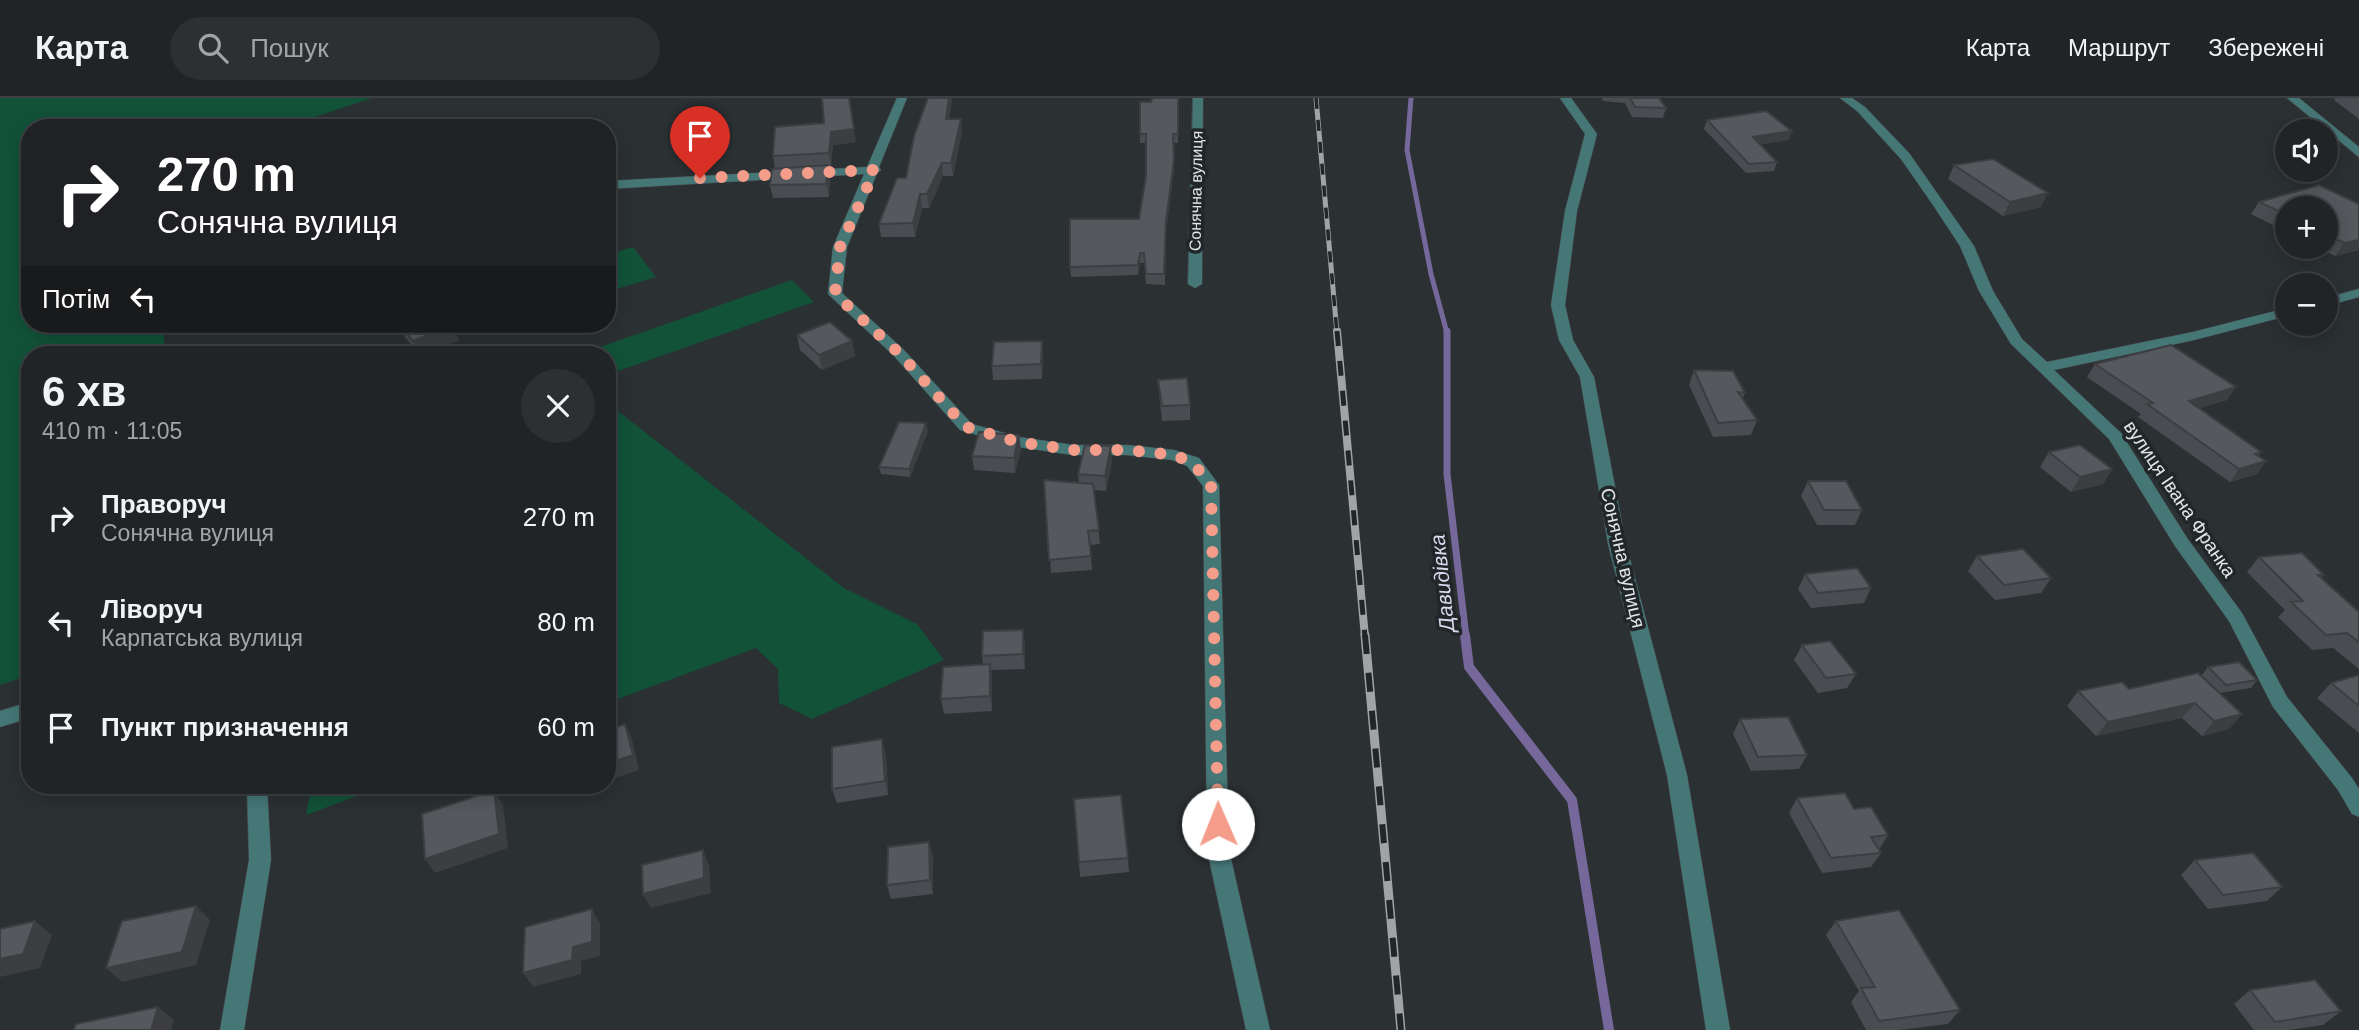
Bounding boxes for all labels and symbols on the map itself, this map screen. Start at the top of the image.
pin [670,106,730,178]
street label: Сонячна вулиця [1186,131,1206,251]
street label: вулиця Івана Франка [2120,417,2240,582]
street label: Сонячна вулиця [1597,486,1649,630]
water label: Давидівка [1425,533,1459,635]
position arrow [1181,787,1255,861]

